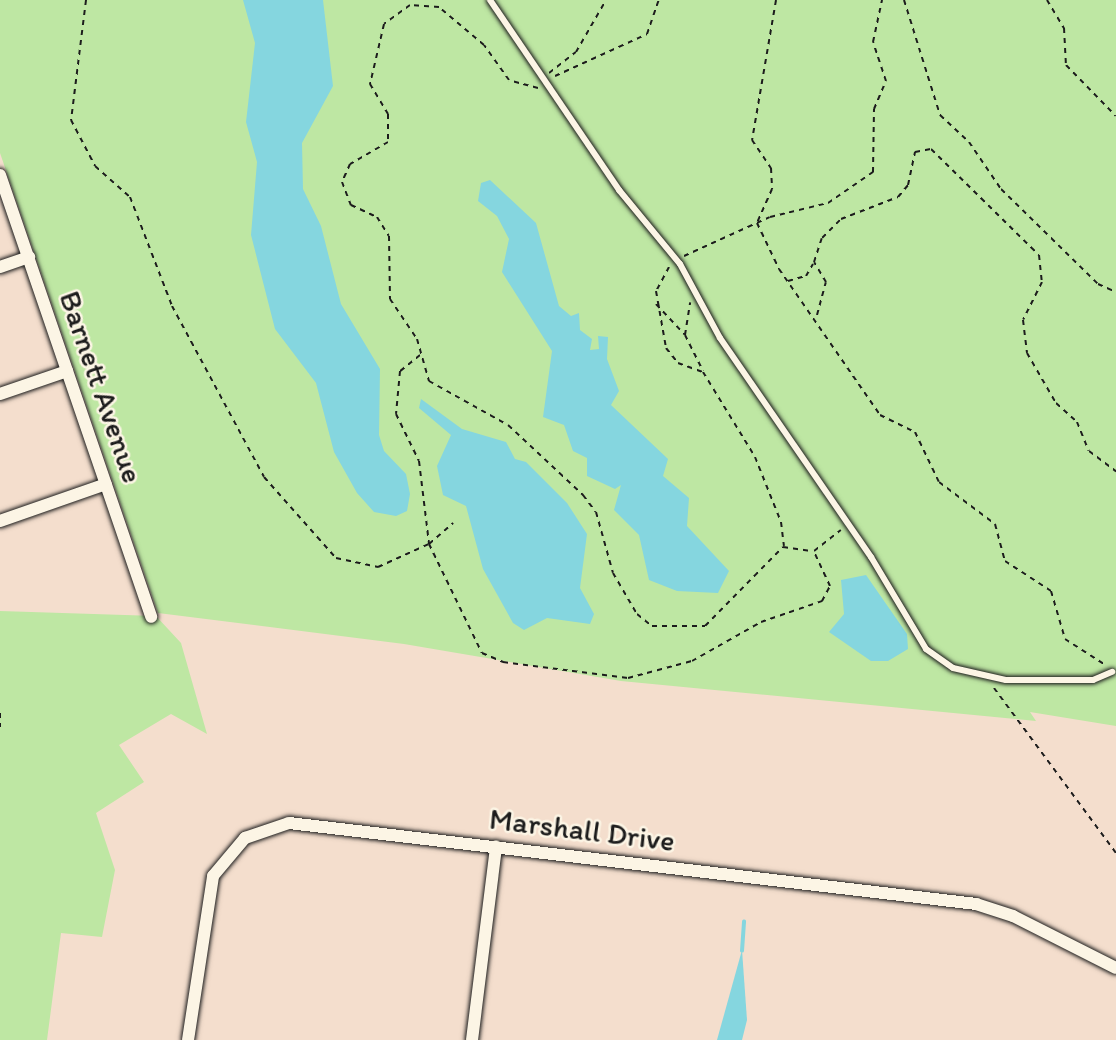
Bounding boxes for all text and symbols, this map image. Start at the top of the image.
street label: Barnett Avenue [52,287,150,487]
street label: Marshall Drive [487,801,677,859]

